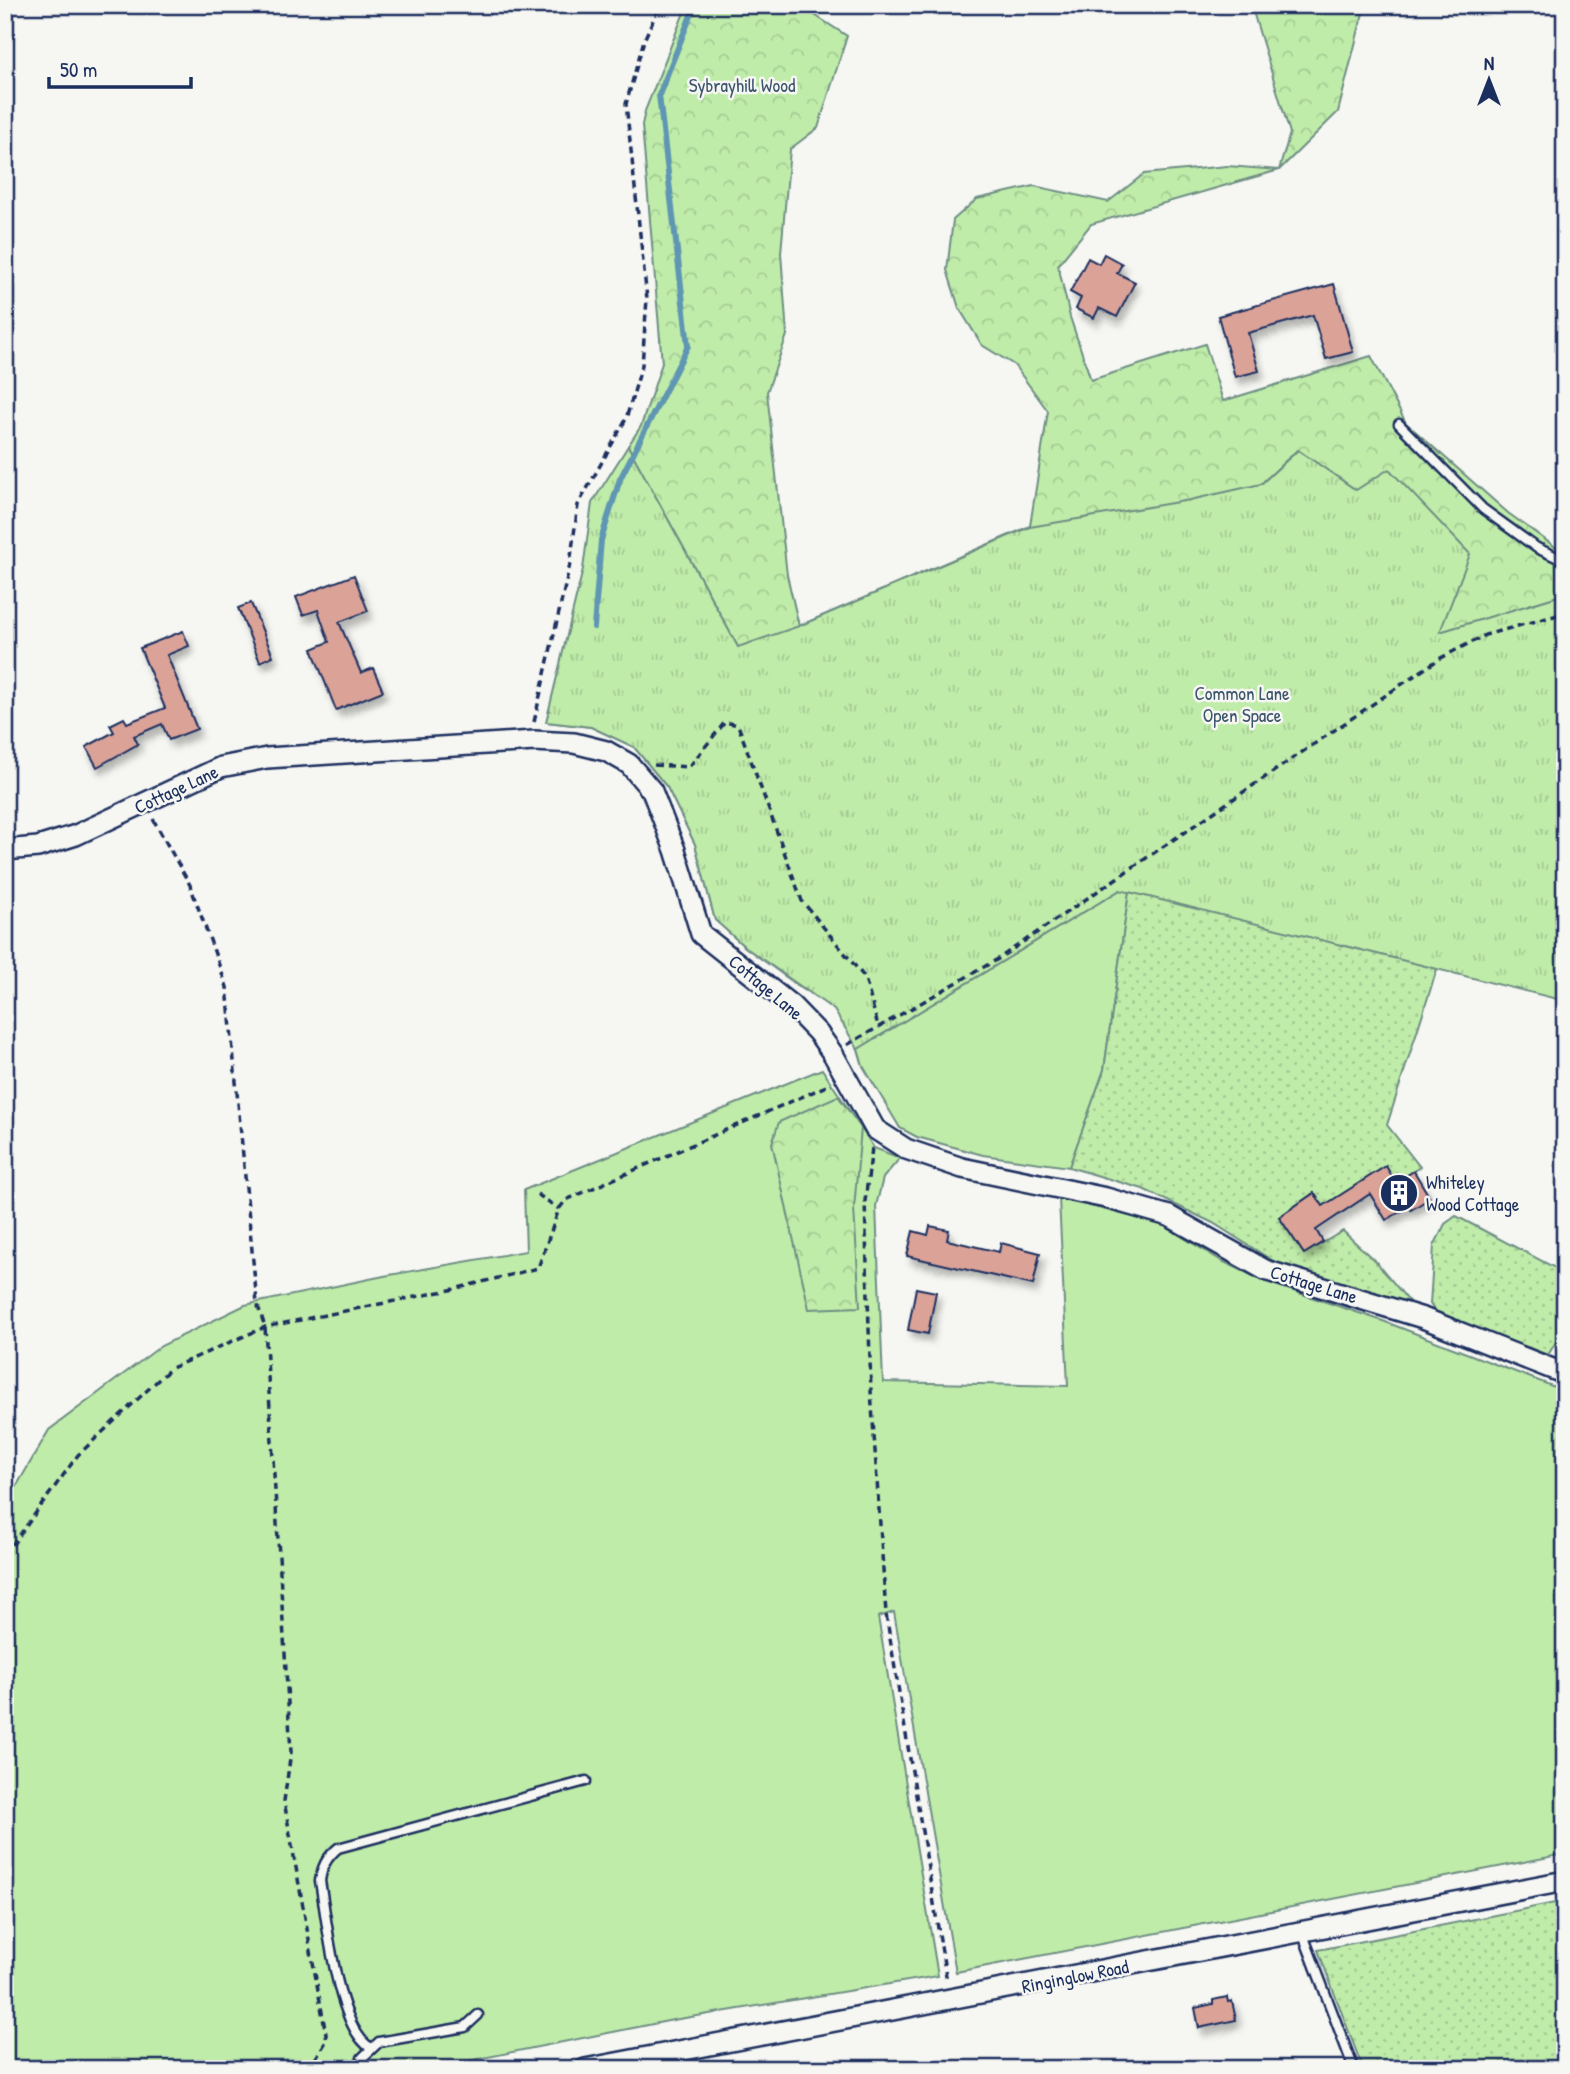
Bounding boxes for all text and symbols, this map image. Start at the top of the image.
scale bar [49,46,191,90]
north arrow [1454,46,1524,116]
text: N [1484,50,1494,76]
text: 50 m [60,55,97,84]
park label: Sybrayhill Wood [689,72,796,98]
park label: Common Lane Open Space [1194,680,1290,728]
street label: Cottage Lane [130,758,223,820]
street label: Cottage Lane [723,948,809,1026]
place label: Whiteley Wood Cottage [1426,1169,1520,1217]
building icon: Whiteley Wood Cottage [1378,1172,1420,1214]
street label: Cottage Lane [1267,1258,1361,1310]
street label: Ringinglow Road [1019,1953,1131,1999]

